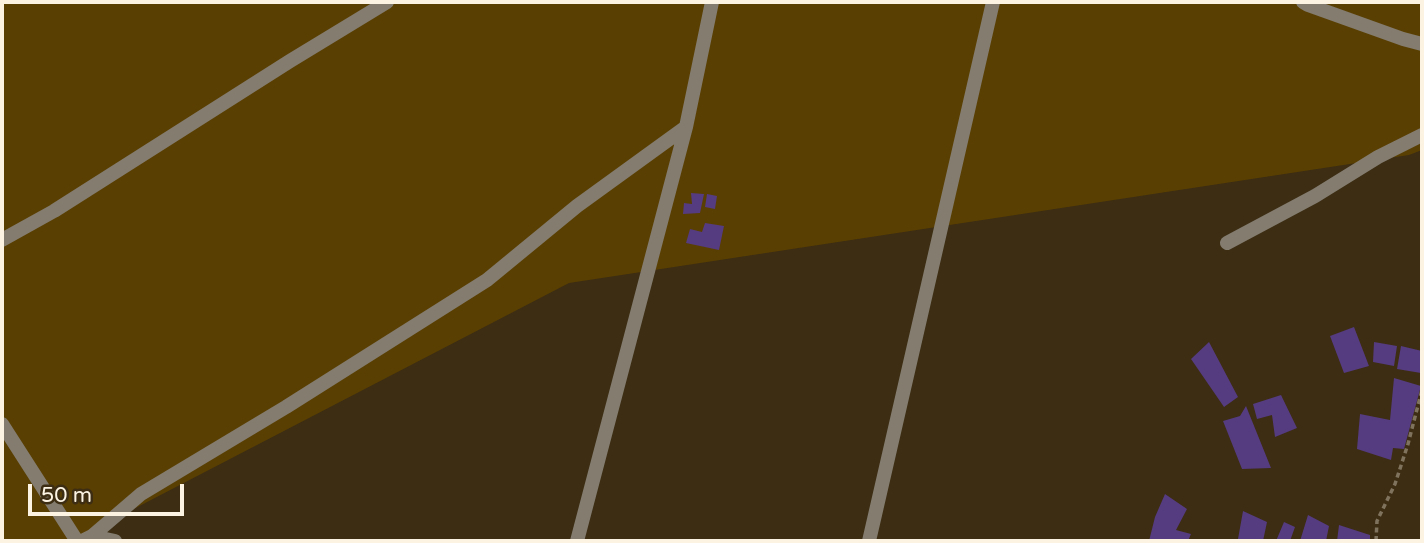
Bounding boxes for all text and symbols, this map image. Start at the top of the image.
scale bar [32,470,187,514]
text: 50 m [41,483,92,508]

